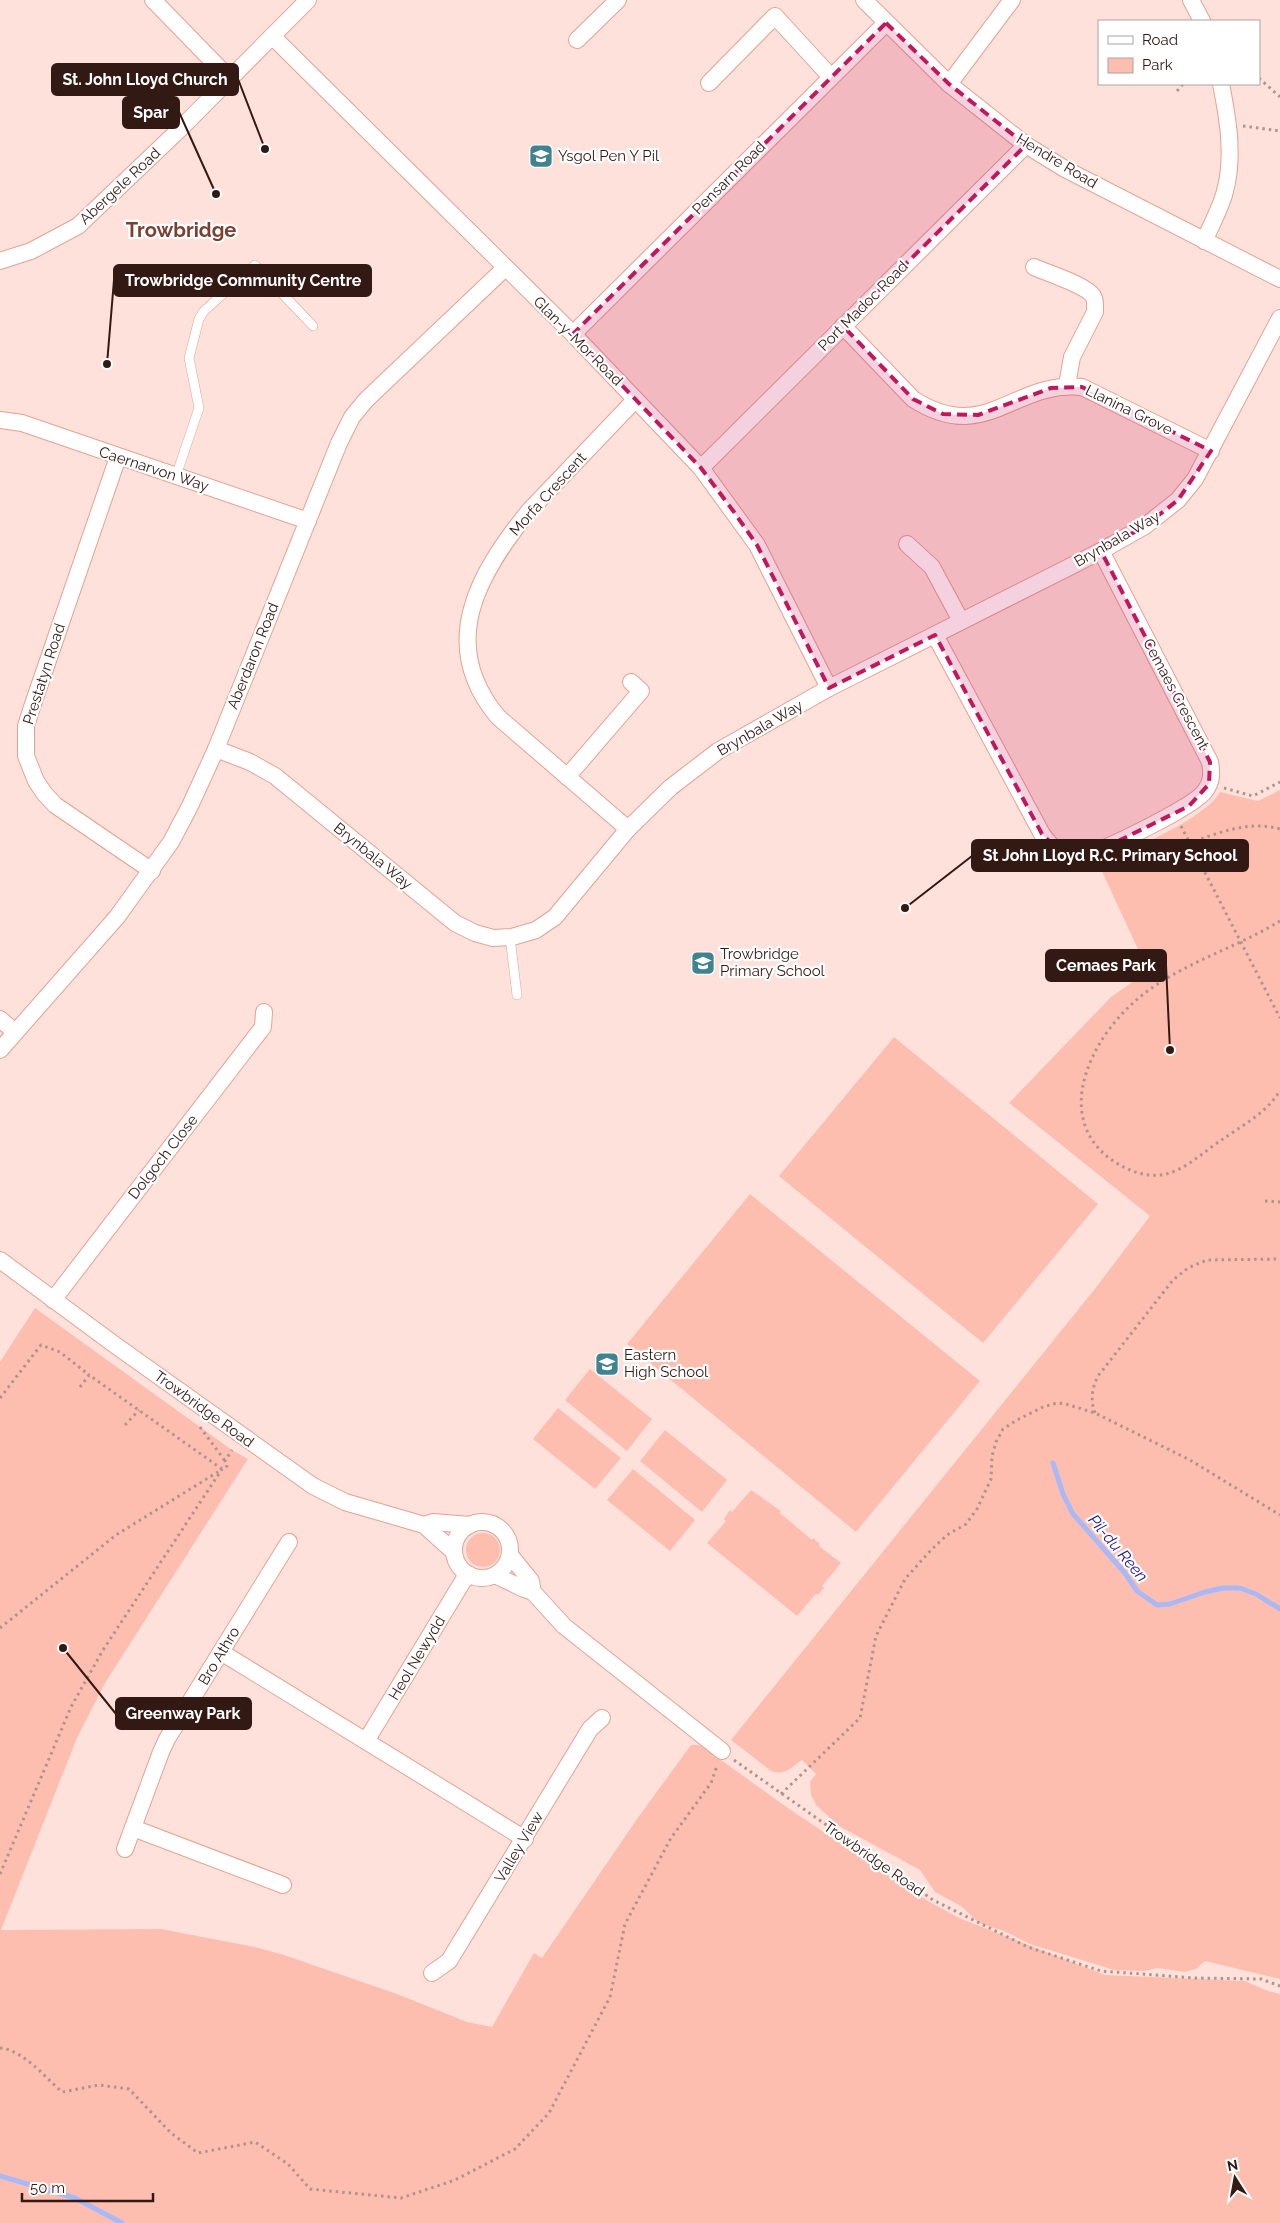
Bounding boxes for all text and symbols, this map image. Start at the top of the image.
legend [1098,20,1260,85]
text: Road [1142,31,1178,49]
text: Park [1142,56,1173,74]
callout: St. John Lloyd Church [52,64,238,95]
text: St. John Lloyd Church [62,70,228,89]
callout: Spar [123,97,179,128]
text: Spar [133,103,169,122]
street label: Hendre Road [1013,130,1101,192]
street label: Pensarn Road [689,138,769,218]
school or university icon: Ysgol Pen Y Pil [528,143,554,169]
street label: Abergele Road [76,144,164,228]
place label: Ysgol Pen Y Pil [558,147,660,165]
district label: Trowbridge [126,218,236,242]
street label: Port Madoc Road [814,257,912,355]
callout: Trowbridge Community Centre [114,265,371,296]
text: Trowbridge Community Centre [125,271,362,290]
street label: Glan-y-Mor Road [530,293,626,389]
street label: Llanina Grove [1082,381,1176,439]
street label: Caernarvon Way [97,443,211,495]
street label: Morfa Crescent [506,449,590,539]
street label: Brynbala Way [1071,507,1163,571]
street label: Aberdaron Road [223,600,283,712]
street label: Prestatyn Road [19,621,69,727]
street label: Cemaes Crescent [1139,635,1213,753]
street label: Brynbala Way [714,696,806,760]
street label: Brynbala Way [330,819,416,893]
callout: St John Lloyd R.C. Primary School [972,840,1248,871]
text: St John Lloyd R.C. Primary School [983,846,1238,865]
place label: Trowbridge Primary School [720,945,826,980]
school or university icon: Trowbridge Primary School [690,950,716,976]
callout: Cemaes Park [1046,950,1166,981]
text: Cemaes Park [1056,956,1156,975]
street label: Dolgoch Close [124,1111,202,1203]
place label: Eastern High School [624,1346,709,1381]
school or university icon: Eastern High School [594,1351,620,1377]
street label: Trowbridge Road [151,1367,257,1451]
water label: Pil-du Reen [1084,1510,1152,1586]
street label: Heol Newydd [385,1613,449,1703]
street label: Bro Athro [195,1624,243,1688]
callout: Greenway Park [116,1698,251,1729]
text: Greenway Park [126,1704,240,1723]
street label: Valley View [491,1808,547,1886]
street label: Trowbridge Road [820,1818,928,1900]
north arrow [1210,2153,1260,2203]
text: N [1226,2156,1239,2174]
scale bar [22,2170,154,2202]
text: 50 m [30,2179,65,2197]

